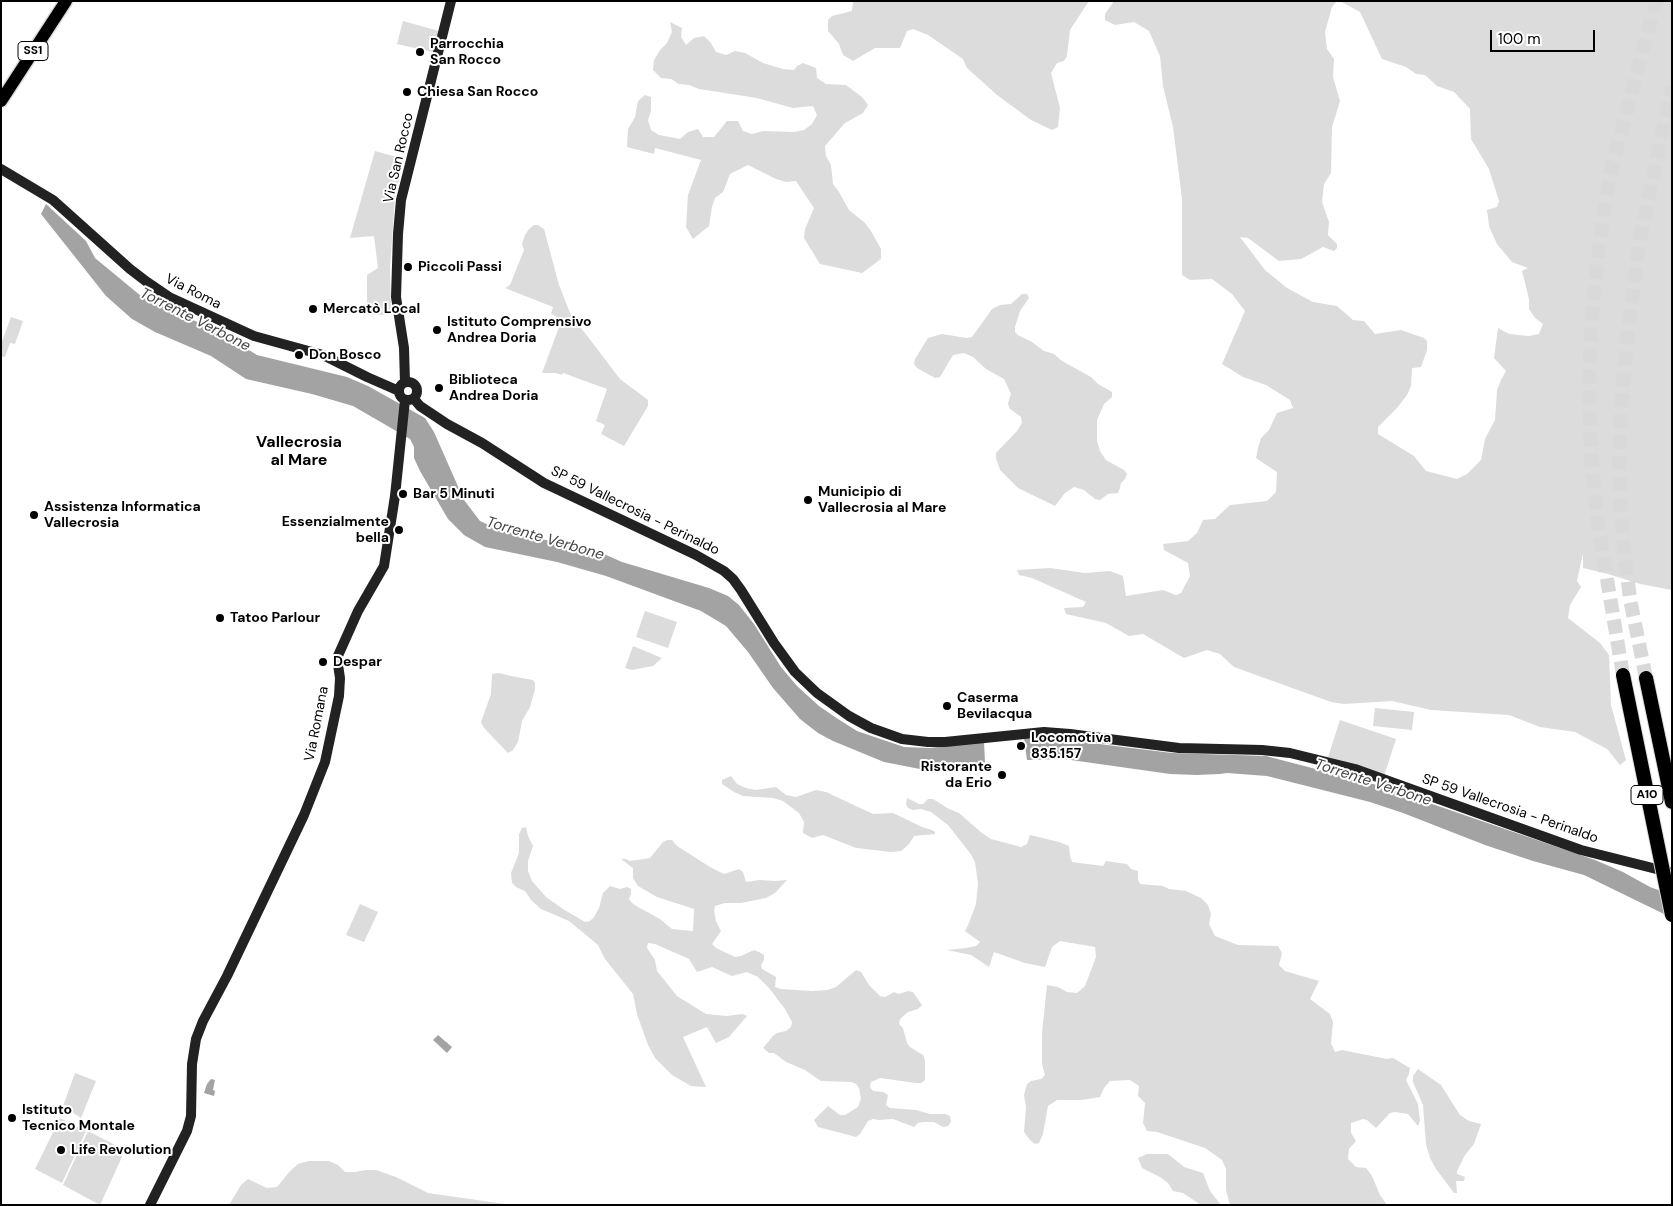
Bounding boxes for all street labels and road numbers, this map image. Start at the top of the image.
road number: SS1 [18,41,48,60]
street label: Via San Rocco [380,111,418,205]
street label: Via Roma [162,271,224,313]
street label: SP 59 Vallecrosia - Perinaldo [548,463,722,559]
street label: Via Romana [302,685,332,763]
street label: SP 59 Vallecrosia - Perinaldo [1420,771,1600,847]
road number: A10 [1631,786,1663,804]

